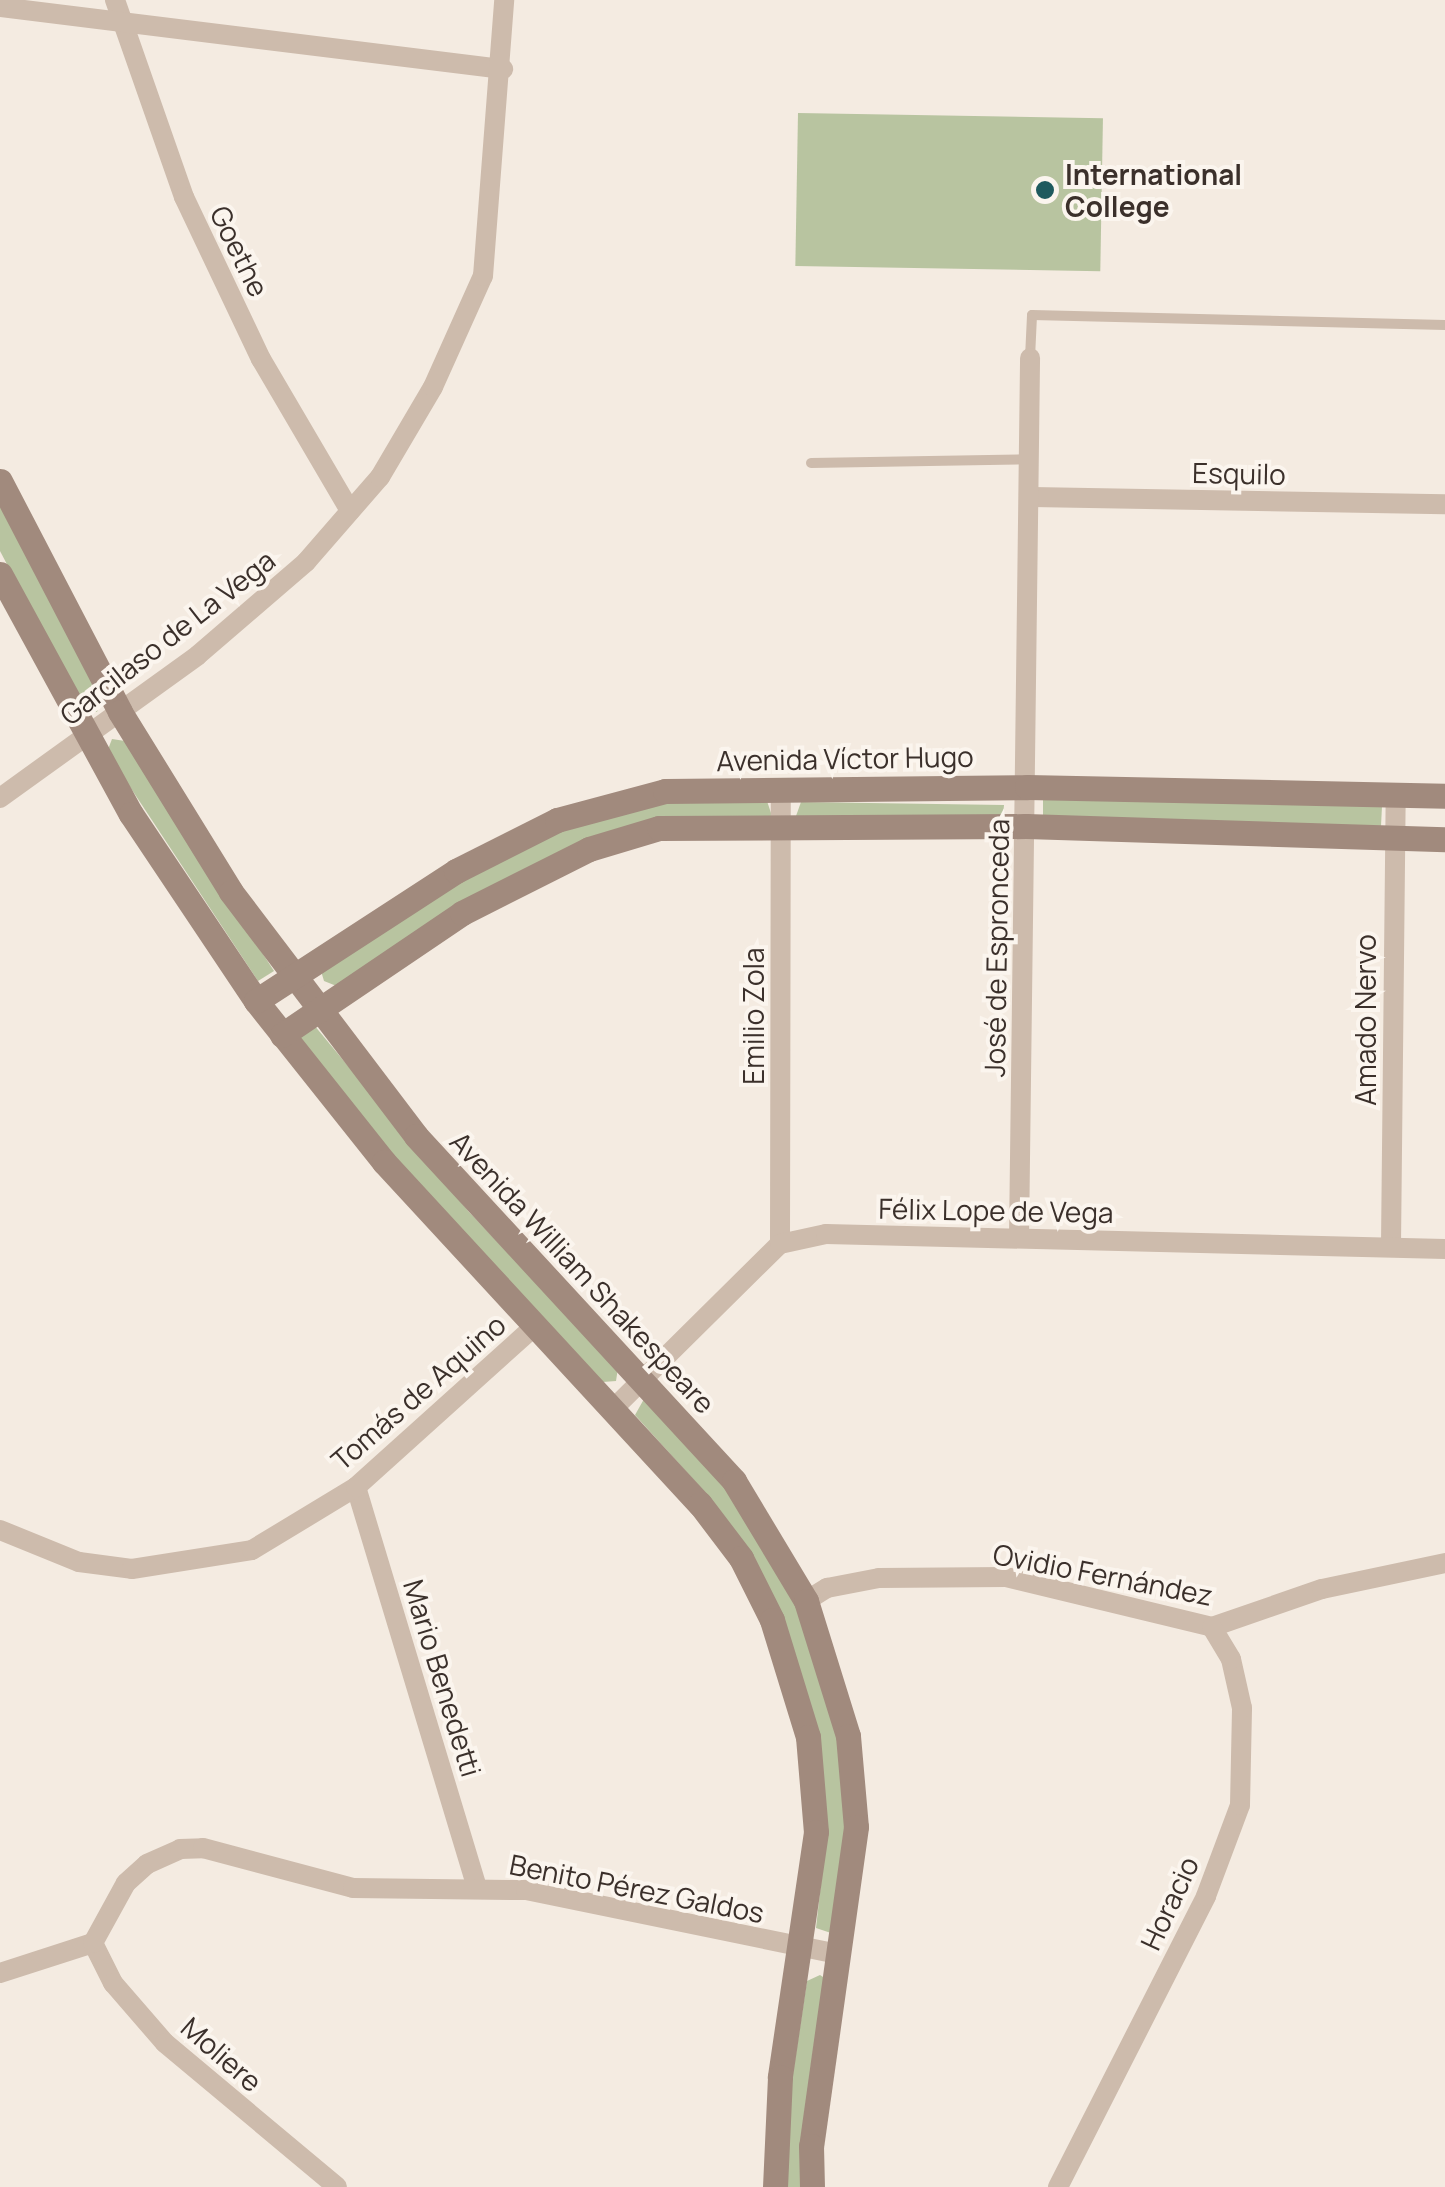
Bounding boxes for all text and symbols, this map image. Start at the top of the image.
place label: International College [1065,157,1242,223]
marker: International College [1034,179,1056,201]
street label: Goethe [204,200,276,302]
street label: Esquilo [1192,455,1286,491]
street label: Garcilaso de La Vega [53,543,281,731]
street label: Avenida Víctor Hugo [716,739,974,777]
street label: José de Espronceda [977,819,1015,1077]
street label: Amado Nervo [1348,934,1382,1106]
street label: Emilio Zola [736,947,770,1085]
street label: Avenida William Shakespeare [444,1124,722,1420]
street label: Félix Lope de Vega [878,1191,1114,1229]
street label: Tomás de Aquino [324,1307,512,1477]
street label: Ovidio Fernández [990,1536,1216,1612]
street label: Mario Benedetti [397,1575,489,1781]
street label: Benito Pérez Galdos [507,1847,767,1929]
street label: Horacio [1133,1851,1205,1955]
street label: Moliere [175,2010,269,2098]

